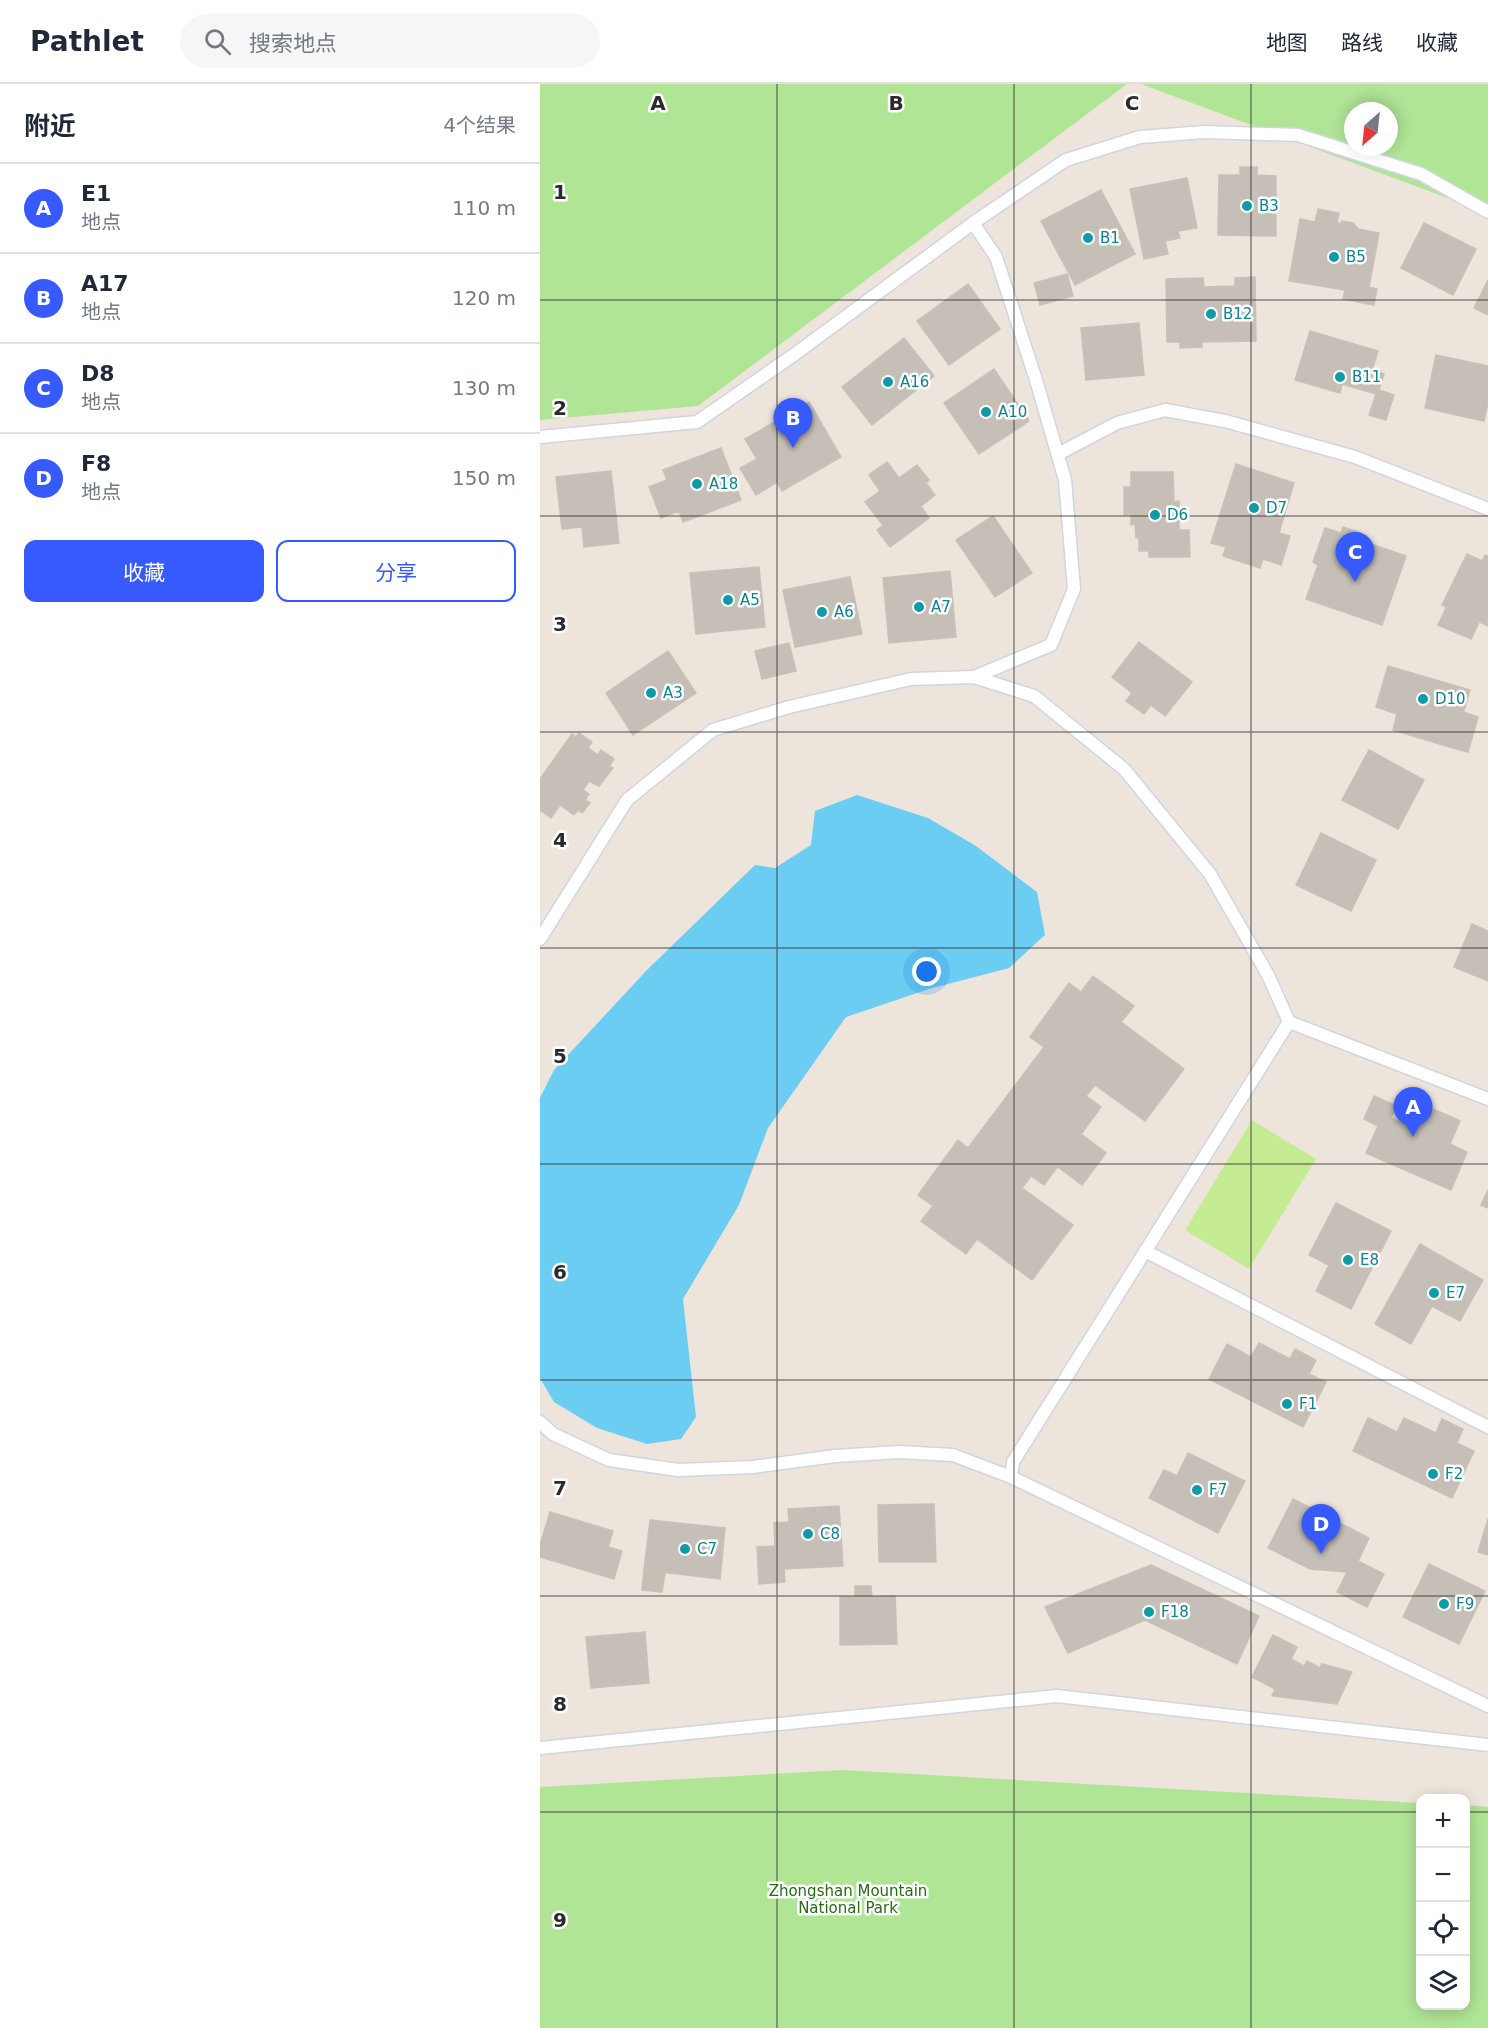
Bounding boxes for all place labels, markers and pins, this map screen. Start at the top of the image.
place label: B3 [1259,197,1279,215]
marker: B3 [1240,199,1254,213]
place label: B1 [1100,229,1120,247]
marker: B1 [1081,231,1095,245]
place label: B5 [1346,248,1366,266]
marker: B5 [1327,250,1341,264]
place label: B12 [1223,305,1252,323]
marker: B12 [1204,307,1218,321]
place label: B11 [1352,368,1381,386]
marker: B11 [1333,370,1347,384]
place label: A16 [900,373,929,391]
marker: A16 [881,375,895,389]
pin: B [774,398,812,448]
place label: A10 [998,403,1027,421]
marker: A10 [979,405,993,419]
place label: A18 [709,475,738,493]
marker: A18 [690,477,704,491]
place label: D7 [1266,499,1287,517]
marker: D7 [1247,501,1261,515]
place label: D6 [1167,506,1188,524]
marker: D6 [1148,508,1162,522]
pin: C [1336,532,1374,582]
place label: A5 [740,591,760,609]
marker: A5 [721,593,735,607]
place label: A7 [931,598,951,616]
marker: A7 [912,600,926,614]
place label: A6 [834,603,854,621]
marker: A6 [815,605,829,619]
place label: A3 [663,684,683,702]
marker: A3 [644,686,658,700]
place label: D10 [1435,690,1466,708]
marker: D10 [1416,692,1430,706]
pin: A [1394,1088,1432,1137]
place label: E8 [1360,1251,1379,1269]
marker: E8 [1341,1253,1355,1267]
place label: E7 [1446,1284,1465,1302]
marker: E7 [1427,1286,1441,1300]
place label: F1 [1299,1395,1317,1413]
marker: F1 [1280,1397,1294,1411]
place label: F2 [1445,1465,1463,1483]
marker: F2 [1426,1467,1440,1481]
place label: F7 [1209,1481,1227,1499]
marker: F7 [1190,1483,1204,1497]
pin: D [1302,1504,1340,1554]
place label: C8 [820,1525,840,1543]
marker: C8 [801,1527,815,1541]
place label: C7 [697,1540,717,1558]
marker: C7 [678,1542,692,1556]
place label: F9 [1456,1595,1474,1613]
marker: F9 [1437,1597,1451,1611]
place label: F18 [1161,1603,1189,1621]
marker: F18 [1142,1605,1156,1619]

